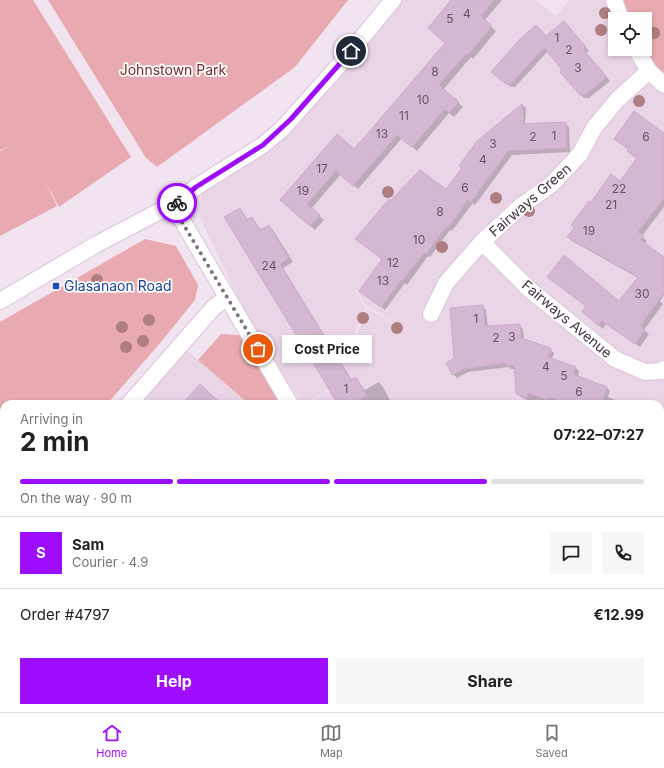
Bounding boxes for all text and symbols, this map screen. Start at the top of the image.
house number: 4 [463,6,471,21]
house number: 5 [446,11,454,26]
map controls [608,12,652,56]
button: locate [608,12,652,56]
house number: 1 [555,30,559,45]
pin [334,34,368,68]
icon: home [340,40,362,62]
house number: 2 [565,42,573,57]
house number: 3 [574,60,582,75]
park label: Johnstown Park [120,61,227,78]
house number: 8 [431,64,439,79]
house number: 10 [417,92,429,107]
house number: 11 [399,108,409,123]
house number: 13 [376,126,388,141]
house number: 1 [552,128,556,143]
house number: 2 [529,129,537,144]
house number: 6 [642,129,650,144]
house number: 3 [489,136,497,151]
house number: 4 [479,152,487,167]
street label: Fairways Green [485,159,574,240]
house number: 17 [316,161,328,176]
house number: 6 [461,180,469,195]
house number: 22 [612,181,626,196]
courier [157,183,197,223]
house number: 19 [297,183,309,198]
icon: bike [166,192,188,214]
house number: 21 [605,197,617,212]
house number: 8 [436,204,444,219]
house number: 19 [583,223,595,238]
house number: 10 [413,232,425,247]
house number: 12 [387,255,399,270]
house number: 24 [262,258,277,273]
house number: 13 [377,273,389,288]
street label: Fairways Avenue [519,276,616,361]
place label: Glasanaon Road [64,277,171,294]
marker: Glasanaon Road [51,281,61,291]
house number: 30 [635,286,649,301]
house number: 1 [474,311,478,326]
house number: 3 [508,329,516,344]
house number: 2 [492,330,500,345]
pin [241,332,275,366]
callout: Cost Price [282,335,372,363]
icon: bag [247,338,269,360]
text: Cost Price [294,341,360,357]
house number: 4 [542,359,550,374]
house number: 5 [560,368,568,383]
house number: 1 [344,381,348,396]
house number: 6 [575,384,583,399]
text: Arriving in [20,411,83,427]
text: 07:22–07:27 [553,425,644,444]
text: 2 min [20,426,90,457]
text: On the way · 90 m [20,490,132,506]
button: chat [550,532,592,574]
button: phone [602,532,644,574]
text: Sam [72,535,104,554]
text: S [36,543,46,562]
text: Courier · 4.9 [72,554,148,570]
text: Order #4797 [20,605,110,624]
text: €12.99 [594,605,644,624]
button: Help [20,658,328,704]
button: Share [336,658,644,704]
tab: Home [96,722,127,760]
tab: Map [320,722,343,760]
tab: Saved [535,722,568,760]

